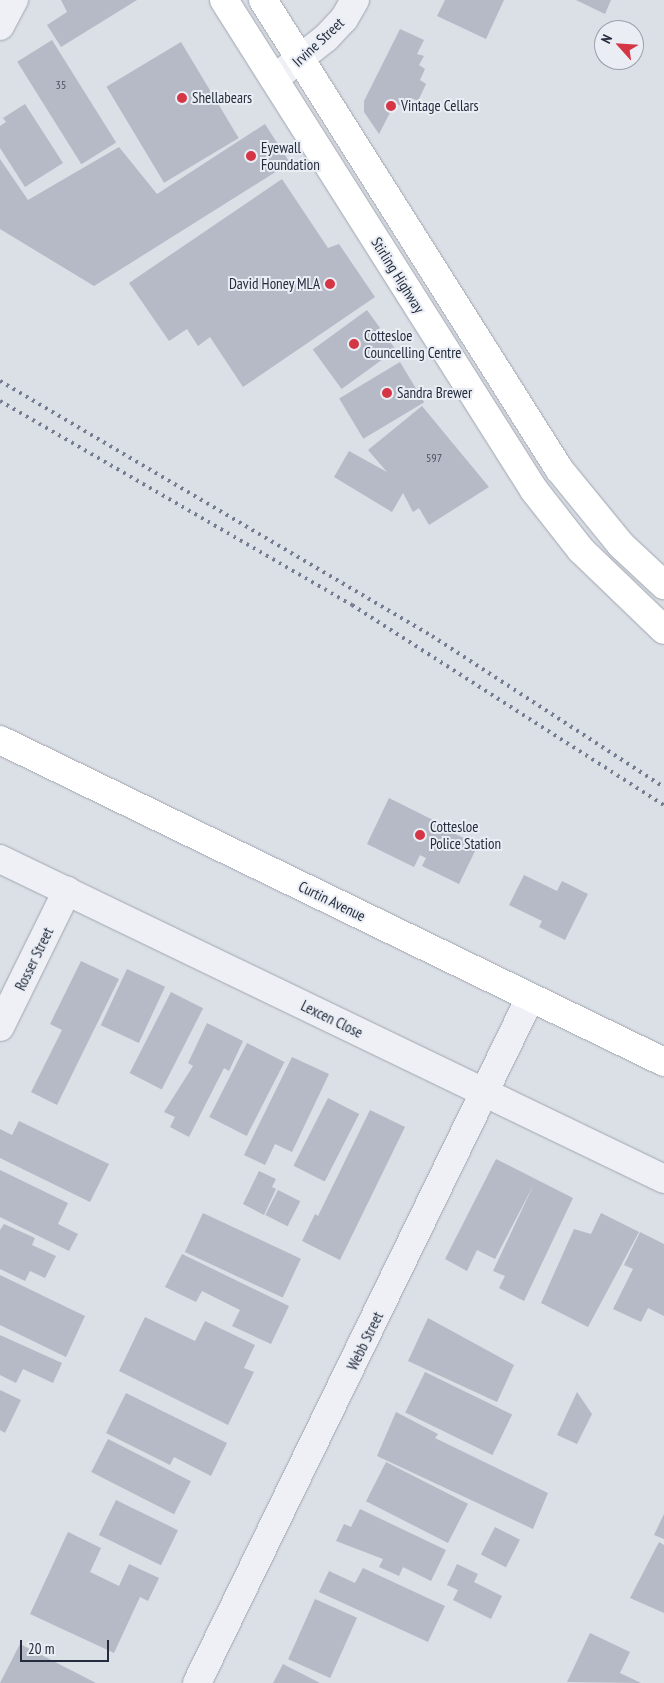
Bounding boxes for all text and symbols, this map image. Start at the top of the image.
street label: Irvine Street [289,14,347,70]
north arrow [594,20,644,70]
text: N [597,32,616,46]
house number: 35 [56,78,66,92]
place label: Shellabears [192,89,252,107]
marker: Shellabears [176,92,188,104]
place label: Vintage Cellars [401,97,479,115]
marker: Vintage Cellars [385,100,397,112]
place label: Eyewall Foundation [261,138,320,173]
marker: Eyewall Foundation [245,150,257,162]
street label: Stirling Highway [368,234,428,316]
place label: David Honey MLA [229,275,320,293]
marker: David Honey MLA [324,278,336,290]
place label: Cottesloe Councelling Centre [364,326,461,361]
marker: Cottesloe Councelling Centre [348,338,360,350]
place label: Sandra Brewer [397,384,472,402]
marker: Sandra Brewer [381,387,393,399]
house number: 597 [426,451,442,465]
place label: Cottesloe Police Station [430,817,501,852]
marker: Cottesloe Police Station [414,829,426,841]
street label: Curtin Avenue [295,877,369,925]
street label: Rosser Street [11,925,57,993]
street label: Lexcen Close [298,996,366,1042]
street label: Webb Street [343,1309,387,1373]
scale bar [22,1630,111,1662]
text: 20 m [28,1639,54,1658]

